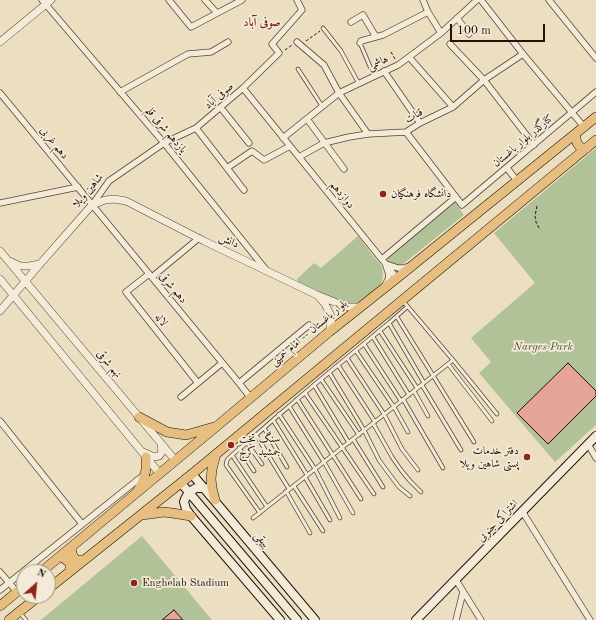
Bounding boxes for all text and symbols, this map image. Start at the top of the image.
district label: صوفی آباد [243,16,281,30]
scale bar [452,16,547,42]
text: 100 m [457,25,491,37]
street label: هاشمی [365,52,391,74]
street label: صوفی آباد [202,80,236,112]
street label: یازدهم شرقی قلم [143,104,189,156]
street label: قنات [403,106,425,126]
street label: کنارگذر بلوار باغستان [490,112,556,170]
street label: دهم غربی [37,124,71,162]
street label: شاهین ویلا [70,171,106,211]
street label: دوازدهم [327,178,357,212]
place label: دانشگاه فرهنگیان [391,187,451,201]
marker: دانشگاه فرهنگیان [378,189,388,199]
street label: دانش [217,231,241,251]
street label: دهم شرقی [156,270,190,306]
street label: بلوار باغستان -- امام خمینی [268,297,350,369]
street label: لاله [152,311,170,329]
park label: Narges Park [513,340,573,354]
street label: نهم شرقی [94,347,124,381]
place label: سنگ تخت جمشید کرج [239,432,281,458]
marker: سنگ تخت جمشید کرج [226,440,236,450]
place label: دفتر خدمات پستی شاهین ویلا [459,444,519,470]
marker: دفتر خدمات پستی شاهین ویلا [522,452,532,462]
street label: اشتراکی جنوبی [475,497,521,545]
street label: بیهقی [251,529,273,551]
north arrow [16,564,56,604]
text: N [35,567,47,581]
place label: Enghelab Stadium [142,576,229,590]
marker: Enghelab Stadium [129,578,139,588]

